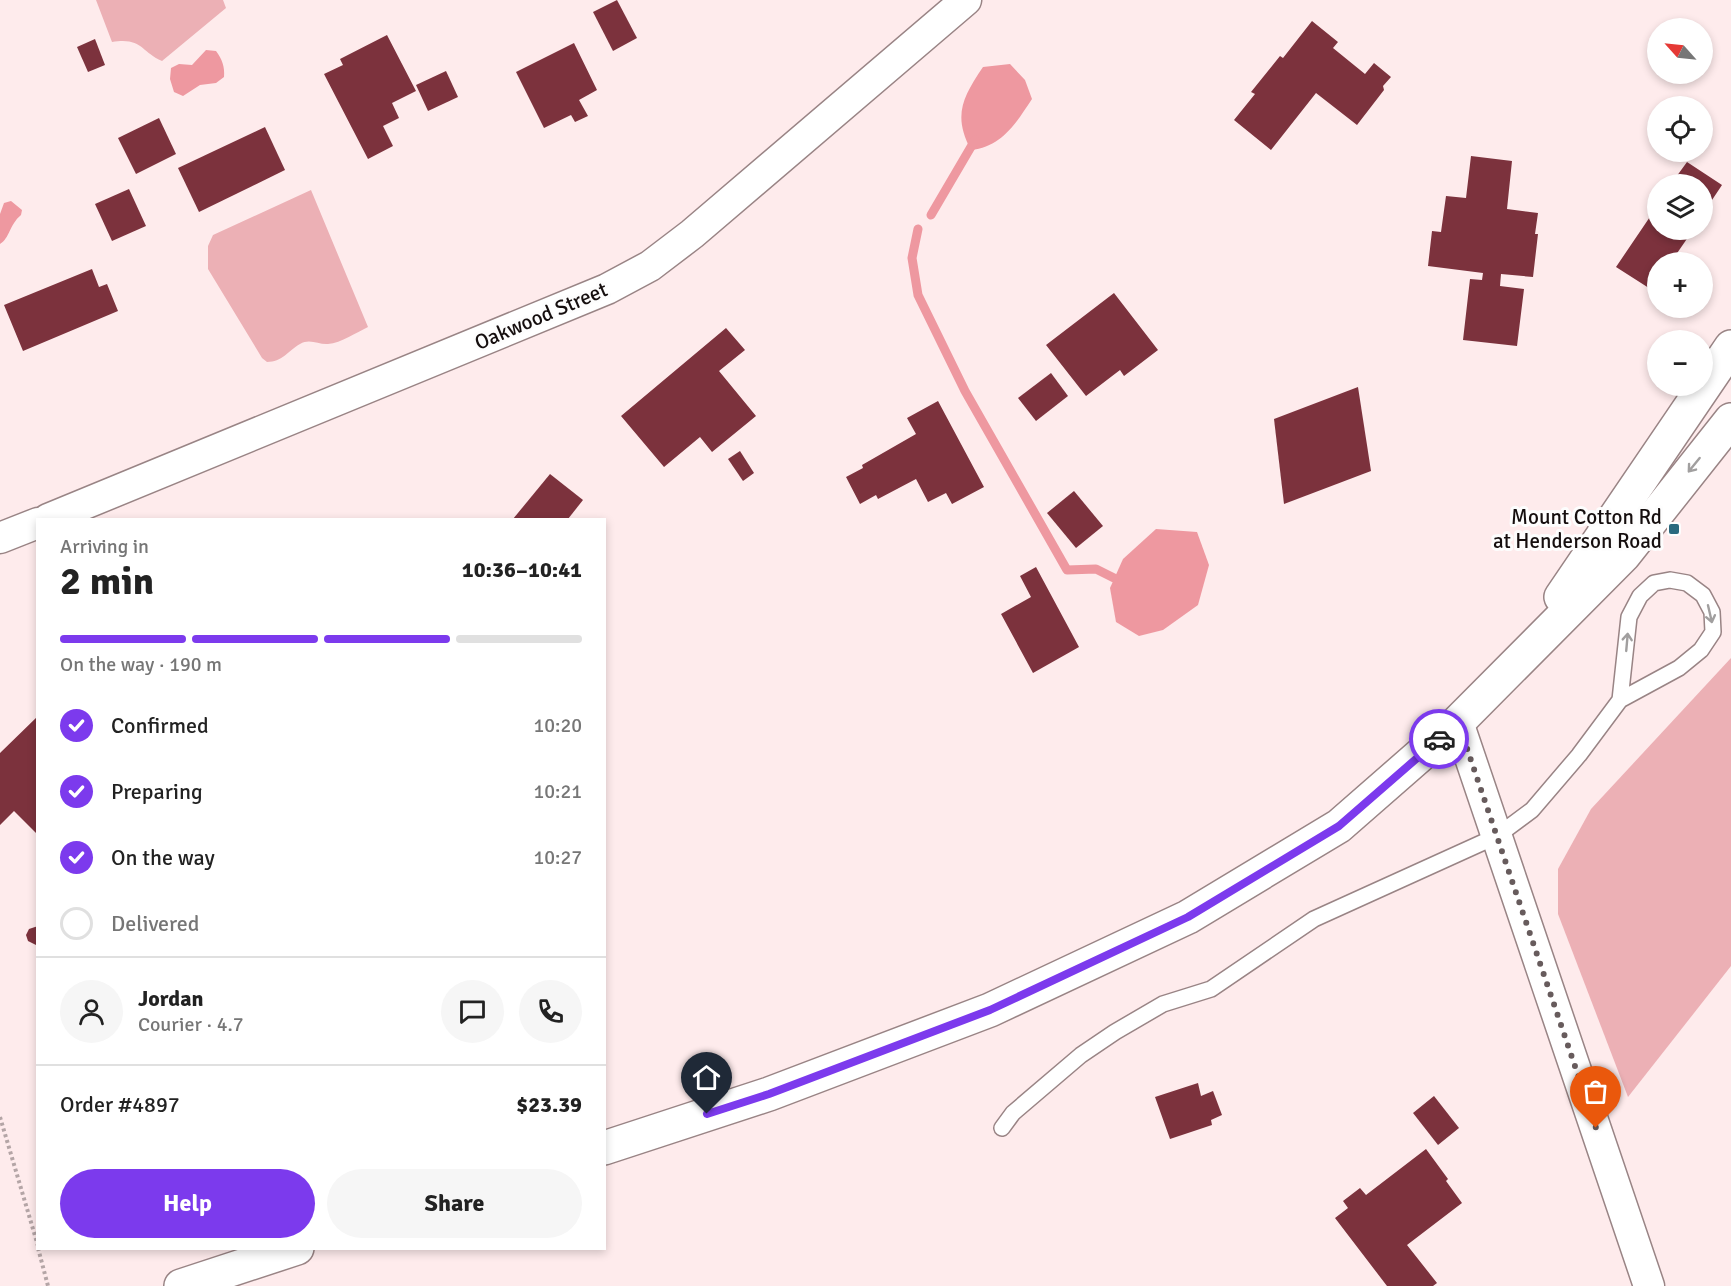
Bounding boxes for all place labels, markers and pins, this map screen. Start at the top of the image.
place label: Mount Cotton Rd at Henderson Road [1493,504,1662,554]
marker: Mount Cotton Rd at Henderson Road [1667,522,1681,536]
pin [681,1052,732,1114]
pin [1570,1066,1621,1128]

